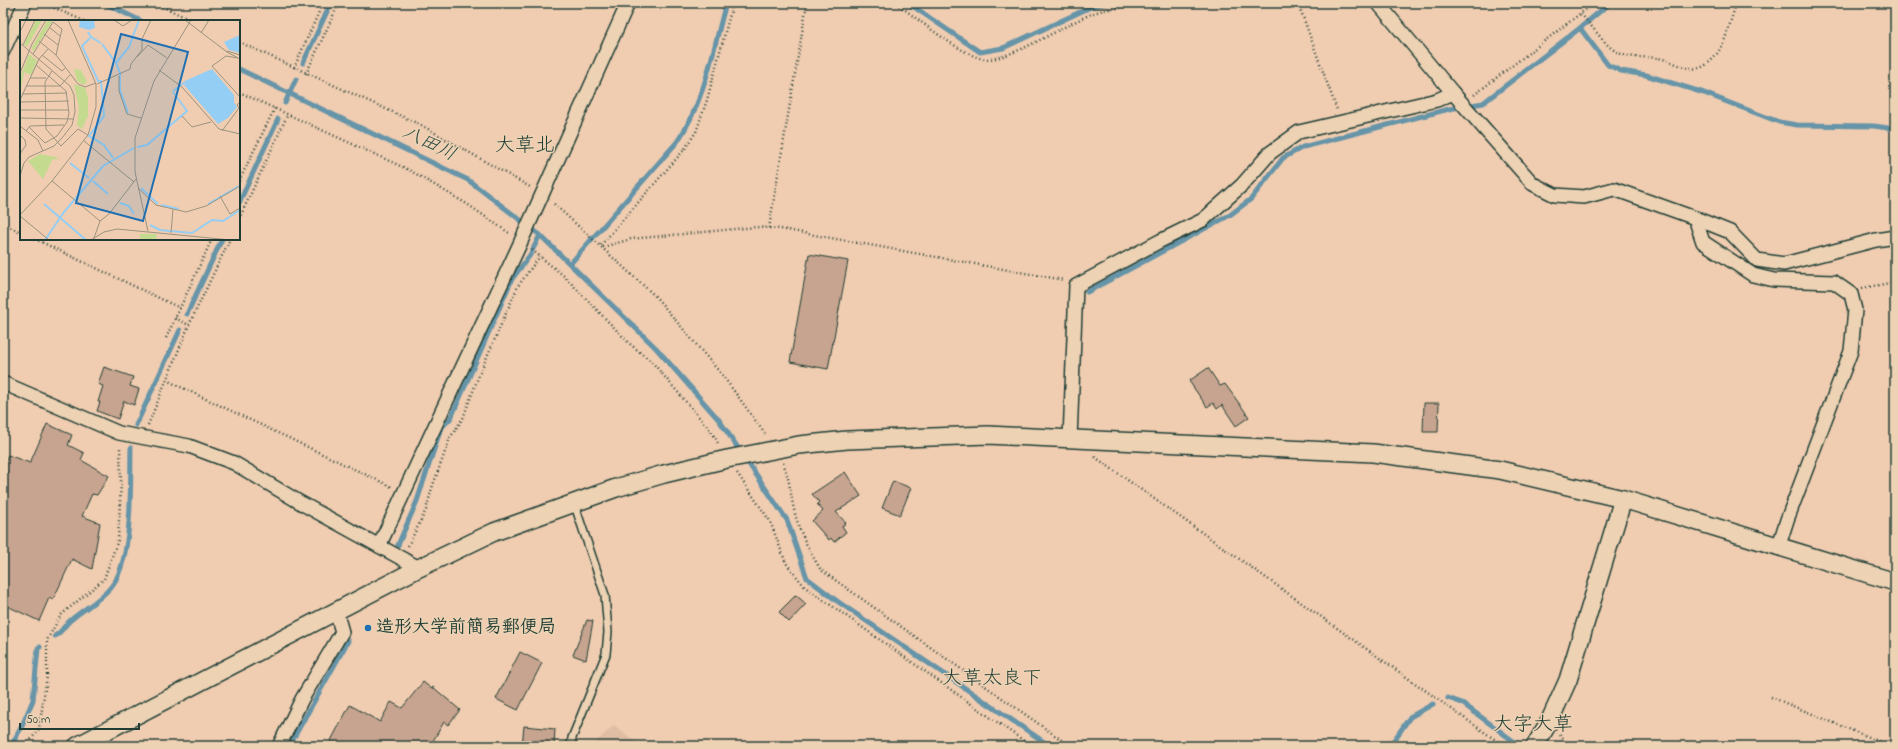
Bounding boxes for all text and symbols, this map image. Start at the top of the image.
inset map [20,20,240,240]
water label: 八田川 [397,119,461,169]
district label: 大草北 [495,132,555,161]
place label: 造形大学前簡易郵便局 [376,615,556,641]
marker: 造形大学前簡易郵便局 [363,623,373,633]
district label: 大草太良下 [942,665,1042,694]
scale bar [20,705,139,731]
text: 50 m [26,711,50,729]
district label: 大字大草 [1493,711,1573,740]

